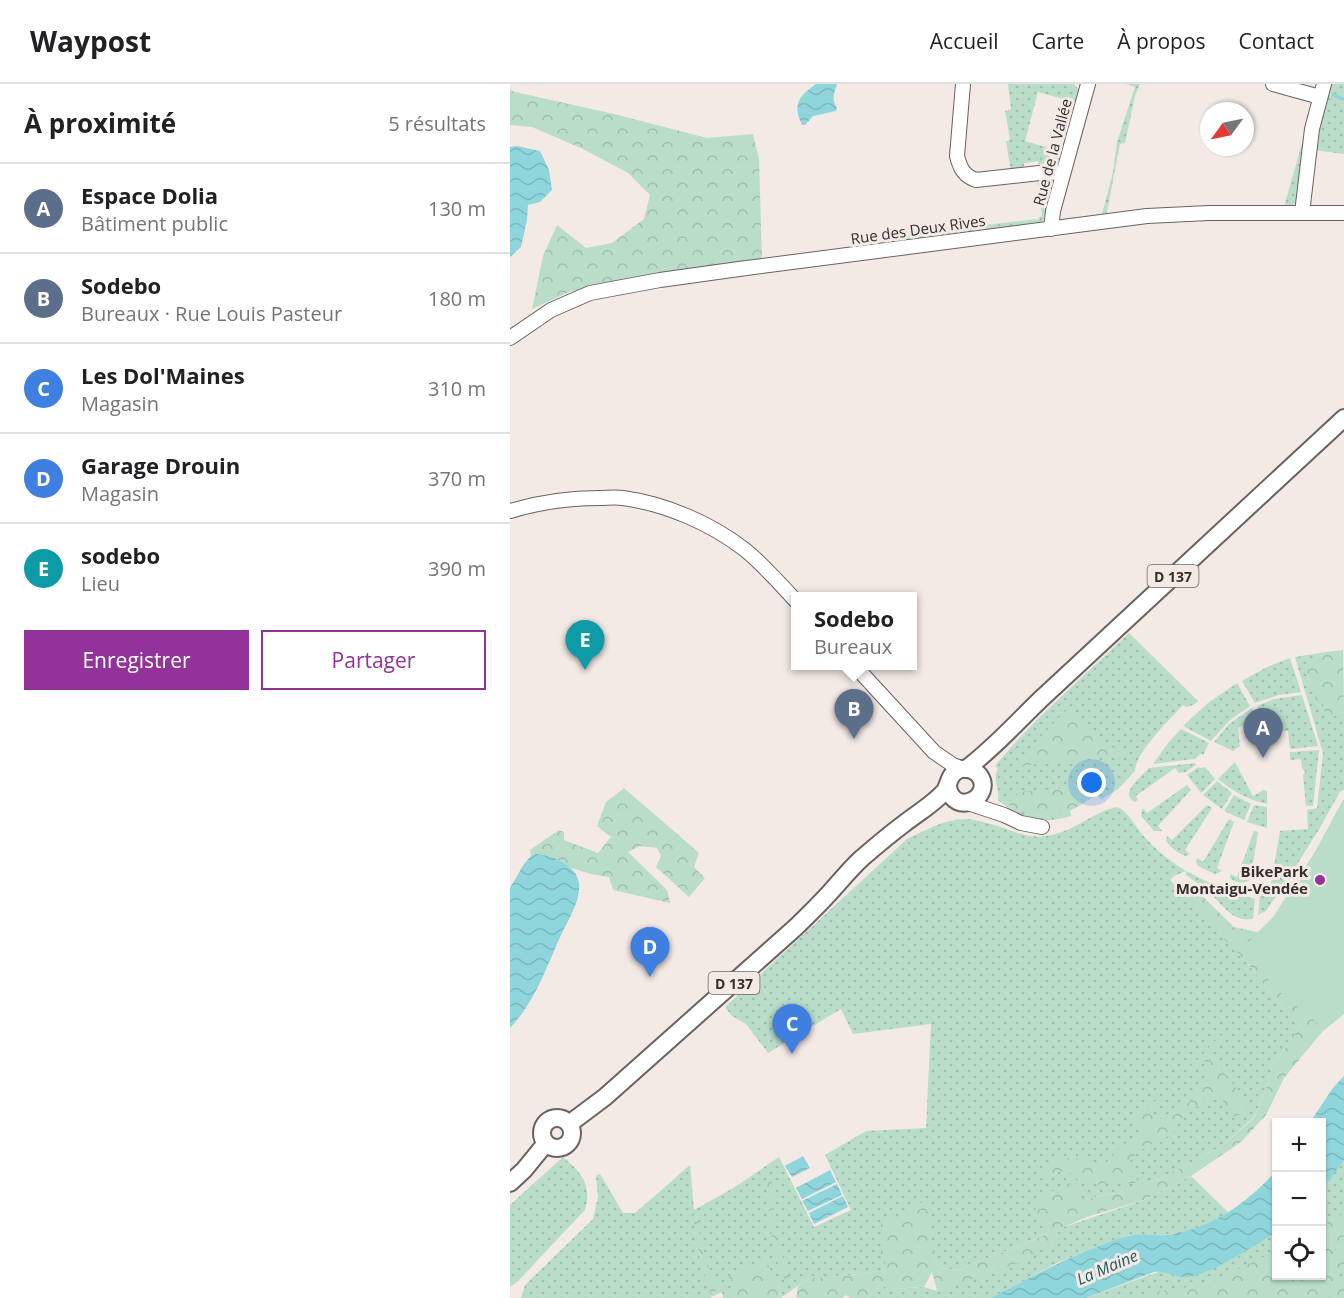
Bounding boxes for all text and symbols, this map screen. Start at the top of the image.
text: Waypost [30,22,151,60]
text: Accueil [930,27,998,55]
text: Carte [1031,27,1084,55]
text: À propos [1117,27,1206,55]
text: Contact [1239,27,1314,55]
street label: Rue de la Vallée [1028,96,1076,208]
north arrow [1200,102,1254,156]
text: À proximité [24,105,176,141]
text: 5 résultats [388,110,486,137]
text: Espace Dolia [81,180,218,210]
text: A [37,195,50,222]
text: 130 m [428,195,486,222]
text: Bâtiment public [81,210,228,237]
street label: Rue des Deux Rives [849,210,987,248]
text: Sodebo [81,270,161,300]
text: B [37,285,50,312]
text: 180 m [428,285,486,312]
text: Bureaux · Rue Louis Pasteur [81,300,342,327]
text: Les Dol'Maines [81,360,245,390]
text: C [37,375,50,402]
text: 310 m [428,375,486,402]
text: Magasin [81,390,159,417]
text: Garage Drouin [81,450,240,480]
text: D [36,465,51,492]
text: 370 m [428,465,486,492]
text: Magasin [81,480,159,507]
text: sodebo [81,540,160,570]
text: E [38,555,49,582]
text: 390 m [428,555,486,582]
road number: D 137 [1148,565,1198,587]
text: Lieu [81,570,120,597]
popup [791,592,917,670]
text: Sodebo [814,603,894,633]
pin: E [566,620,604,670]
button: Enregistrer [24,630,249,690]
button: Partager [261,630,486,690]
text: Bureaux [814,633,892,660]
pin: B [834,690,874,739]
pin: A [1244,708,1282,758]
your location [1077,768,1106,797]
place label: BikePark Montaigu-Vendée [1176,861,1309,898]
marker: BikePark Montaigu-Vendée [1313,873,1327,887]
pin: D [630,928,670,977]
road number: D 137 [708,972,760,994]
pin: C [772,1004,812,1054]
map controls [1272,1118,1326,1280]
button: + [1272,1118,1326,1172]
button: − [1272,1172,1326,1226]
button: locate [1272,1226,1326,1280]
water label: La Maine [1073,1244,1141,1290]

